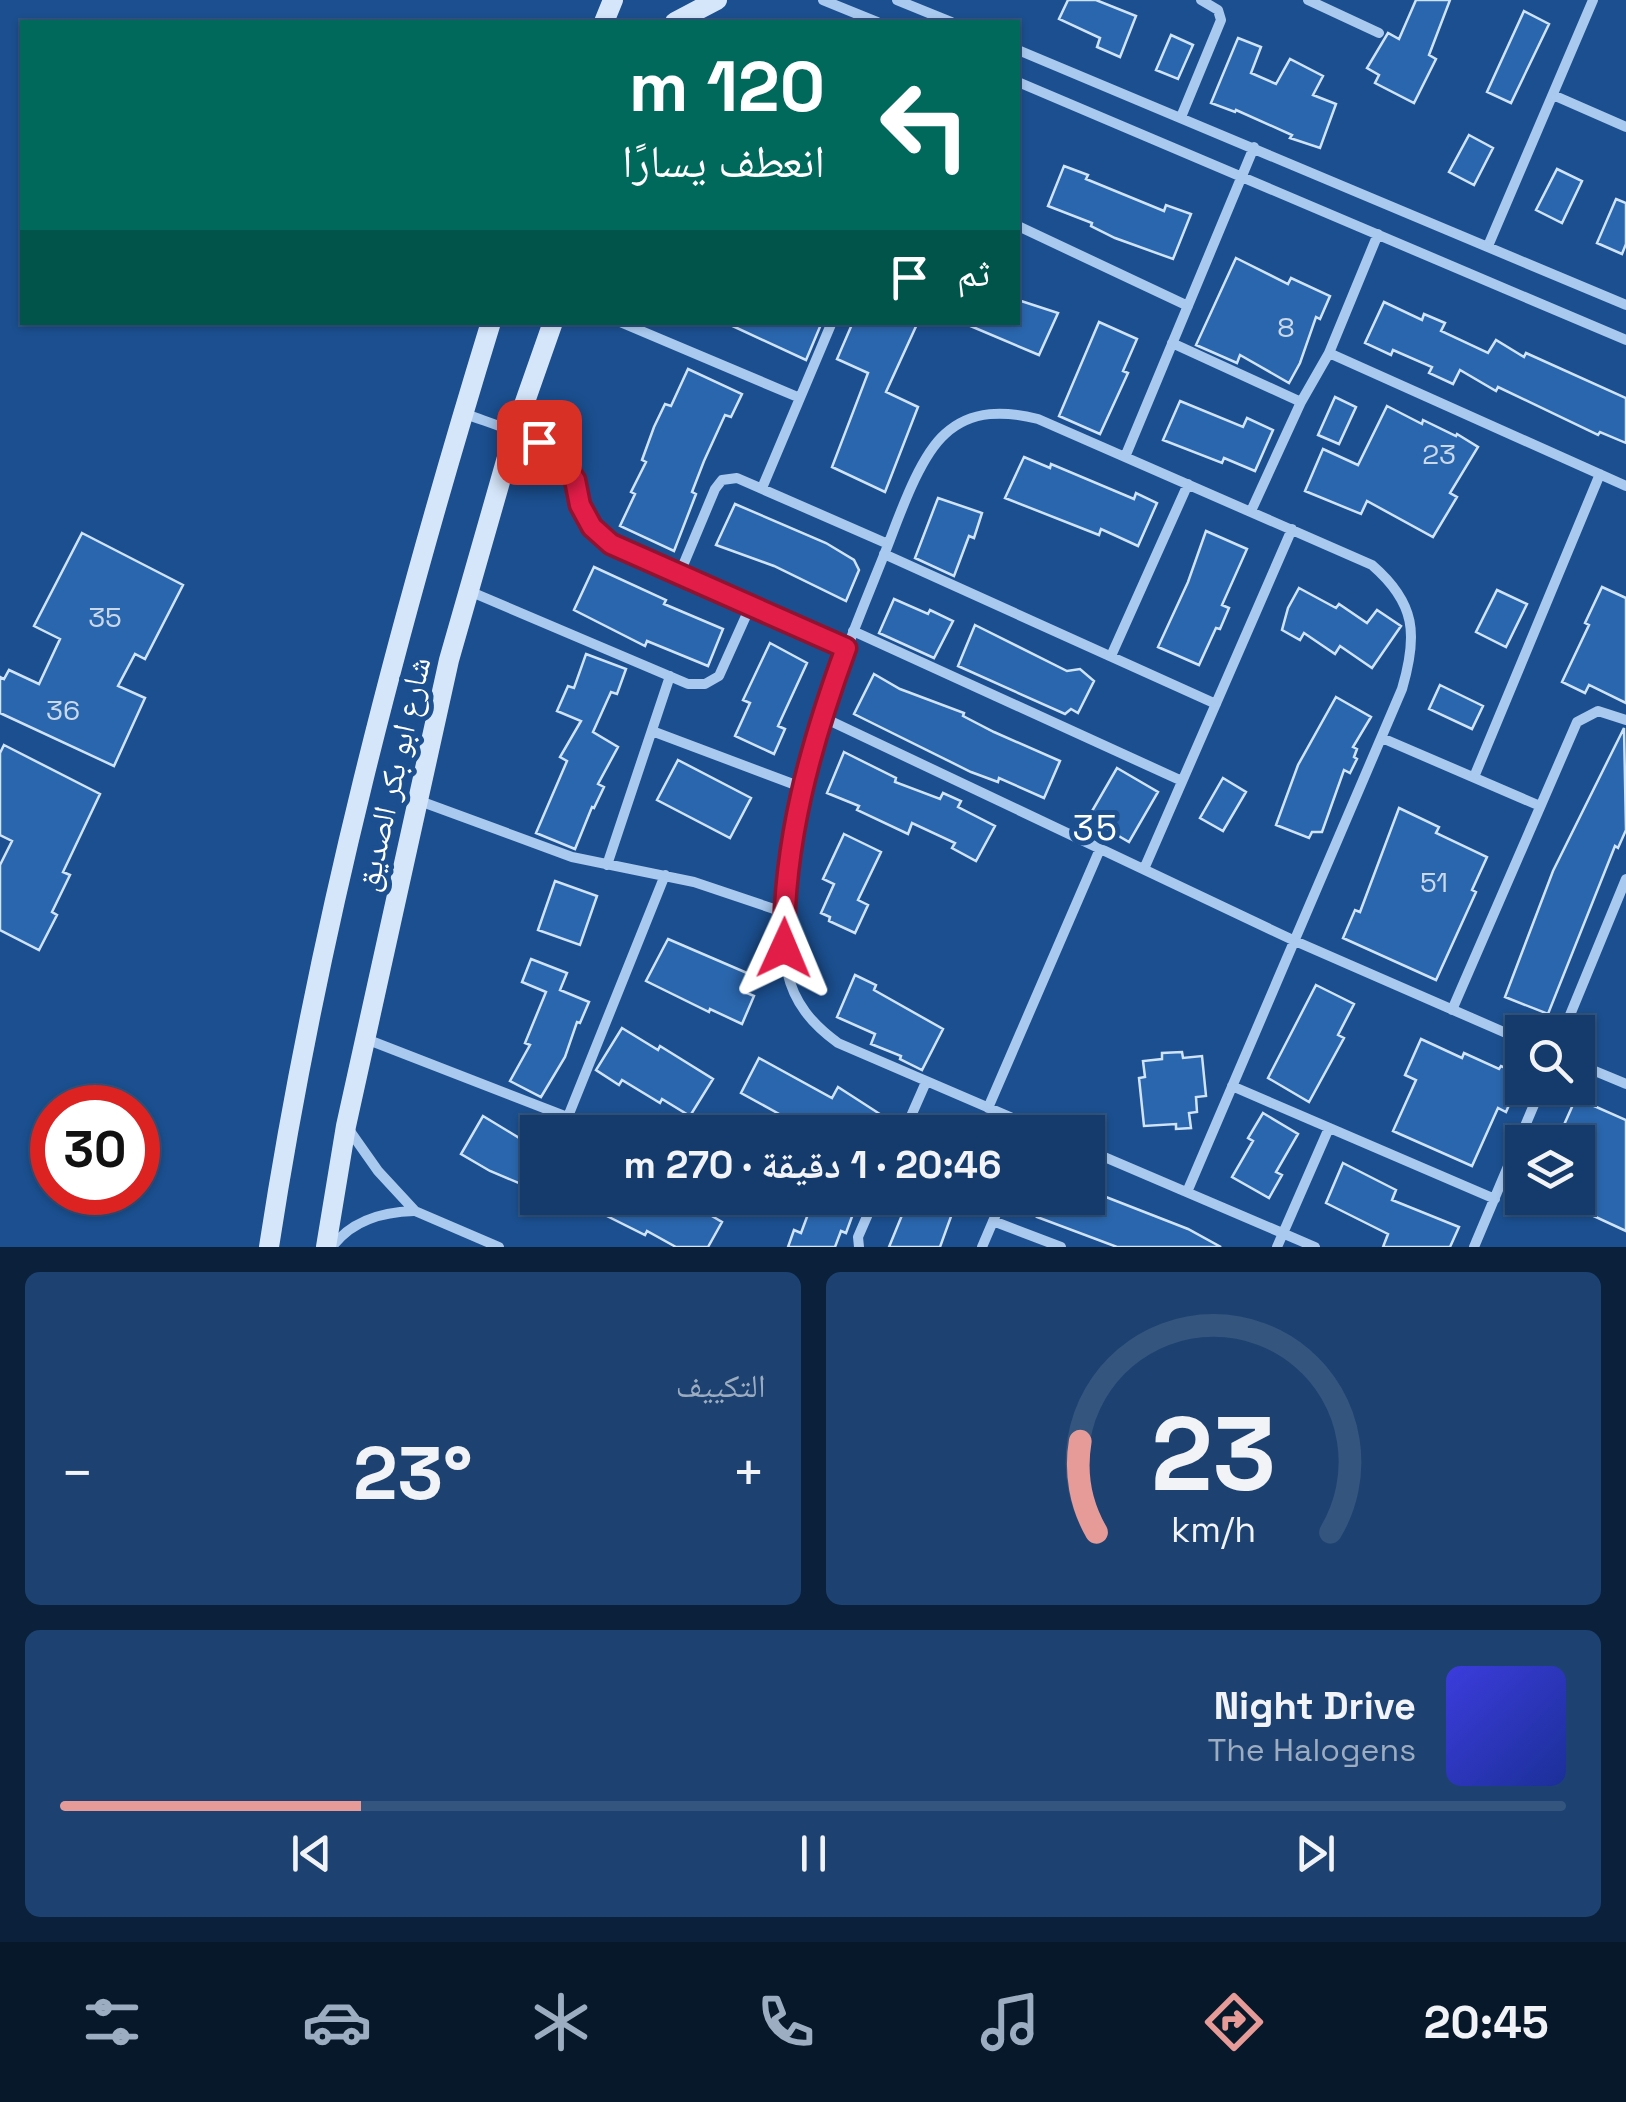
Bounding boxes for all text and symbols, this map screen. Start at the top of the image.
text: 120 m [629,42,825,131]
icon: left [860,60,990,190]
text: انعطف يسارًا [622,133,825,190]
text: ثم [957,249,990,297]
icon: arrive [882,250,937,305]
house number: 8 [1277,309,1295,345]
pin [497,400,582,485]
icon: arrive [512,415,567,470]
house number: 23 [1422,436,1456,472]
house number: 35 [88,599,122,635]
street label: شارع ابو بكر الصديق [347,653,439,895]
house number: 36 [46,692,80,728]
district label: 35 [1072,806,1120,850]
house number: 51 [1420,864,1448,900]
position arrow [732,896,836,1000]
map controls [1505,1015,1595,1215]
button: search [1505,1015,1595,1105]
speed limit sign: 30 [30,1085,160,1215]
button: layers [1505,1125,1595,1215]
text: 20:46 · 1 دقيقة · 270 m [624,1141,1001,1189]
text: التكييف [676,1366,766,1406]
text: 23 [1151,1388,1276,1520]
text: 23° [353,1425,473,1521]
text: − [60,1438,94,1508]
text: + [731,1438,765,1508]
text: km/h [1171,1507,1256,1552]
text: Night Drive [1214,1682,1416,1730]
text: The Halogens [1207,1730,1416,1770]
icon: previous [284,1826,339,1881]
icon: pause [786,1826,841,1881]
icon: next [1288,1826,1343,1881]
icon: filters [77,1987,147,2057]
icon: car [302,1987,372,2057]
icon: climate [526,1987,596,2057]
icon: phone [751,1987,821,2057]
icon: music [975,1987,1045,2057]
icon: directions [1199,1987,1269,2057]
text: 20:45 [1424,1994,1549,2051]

